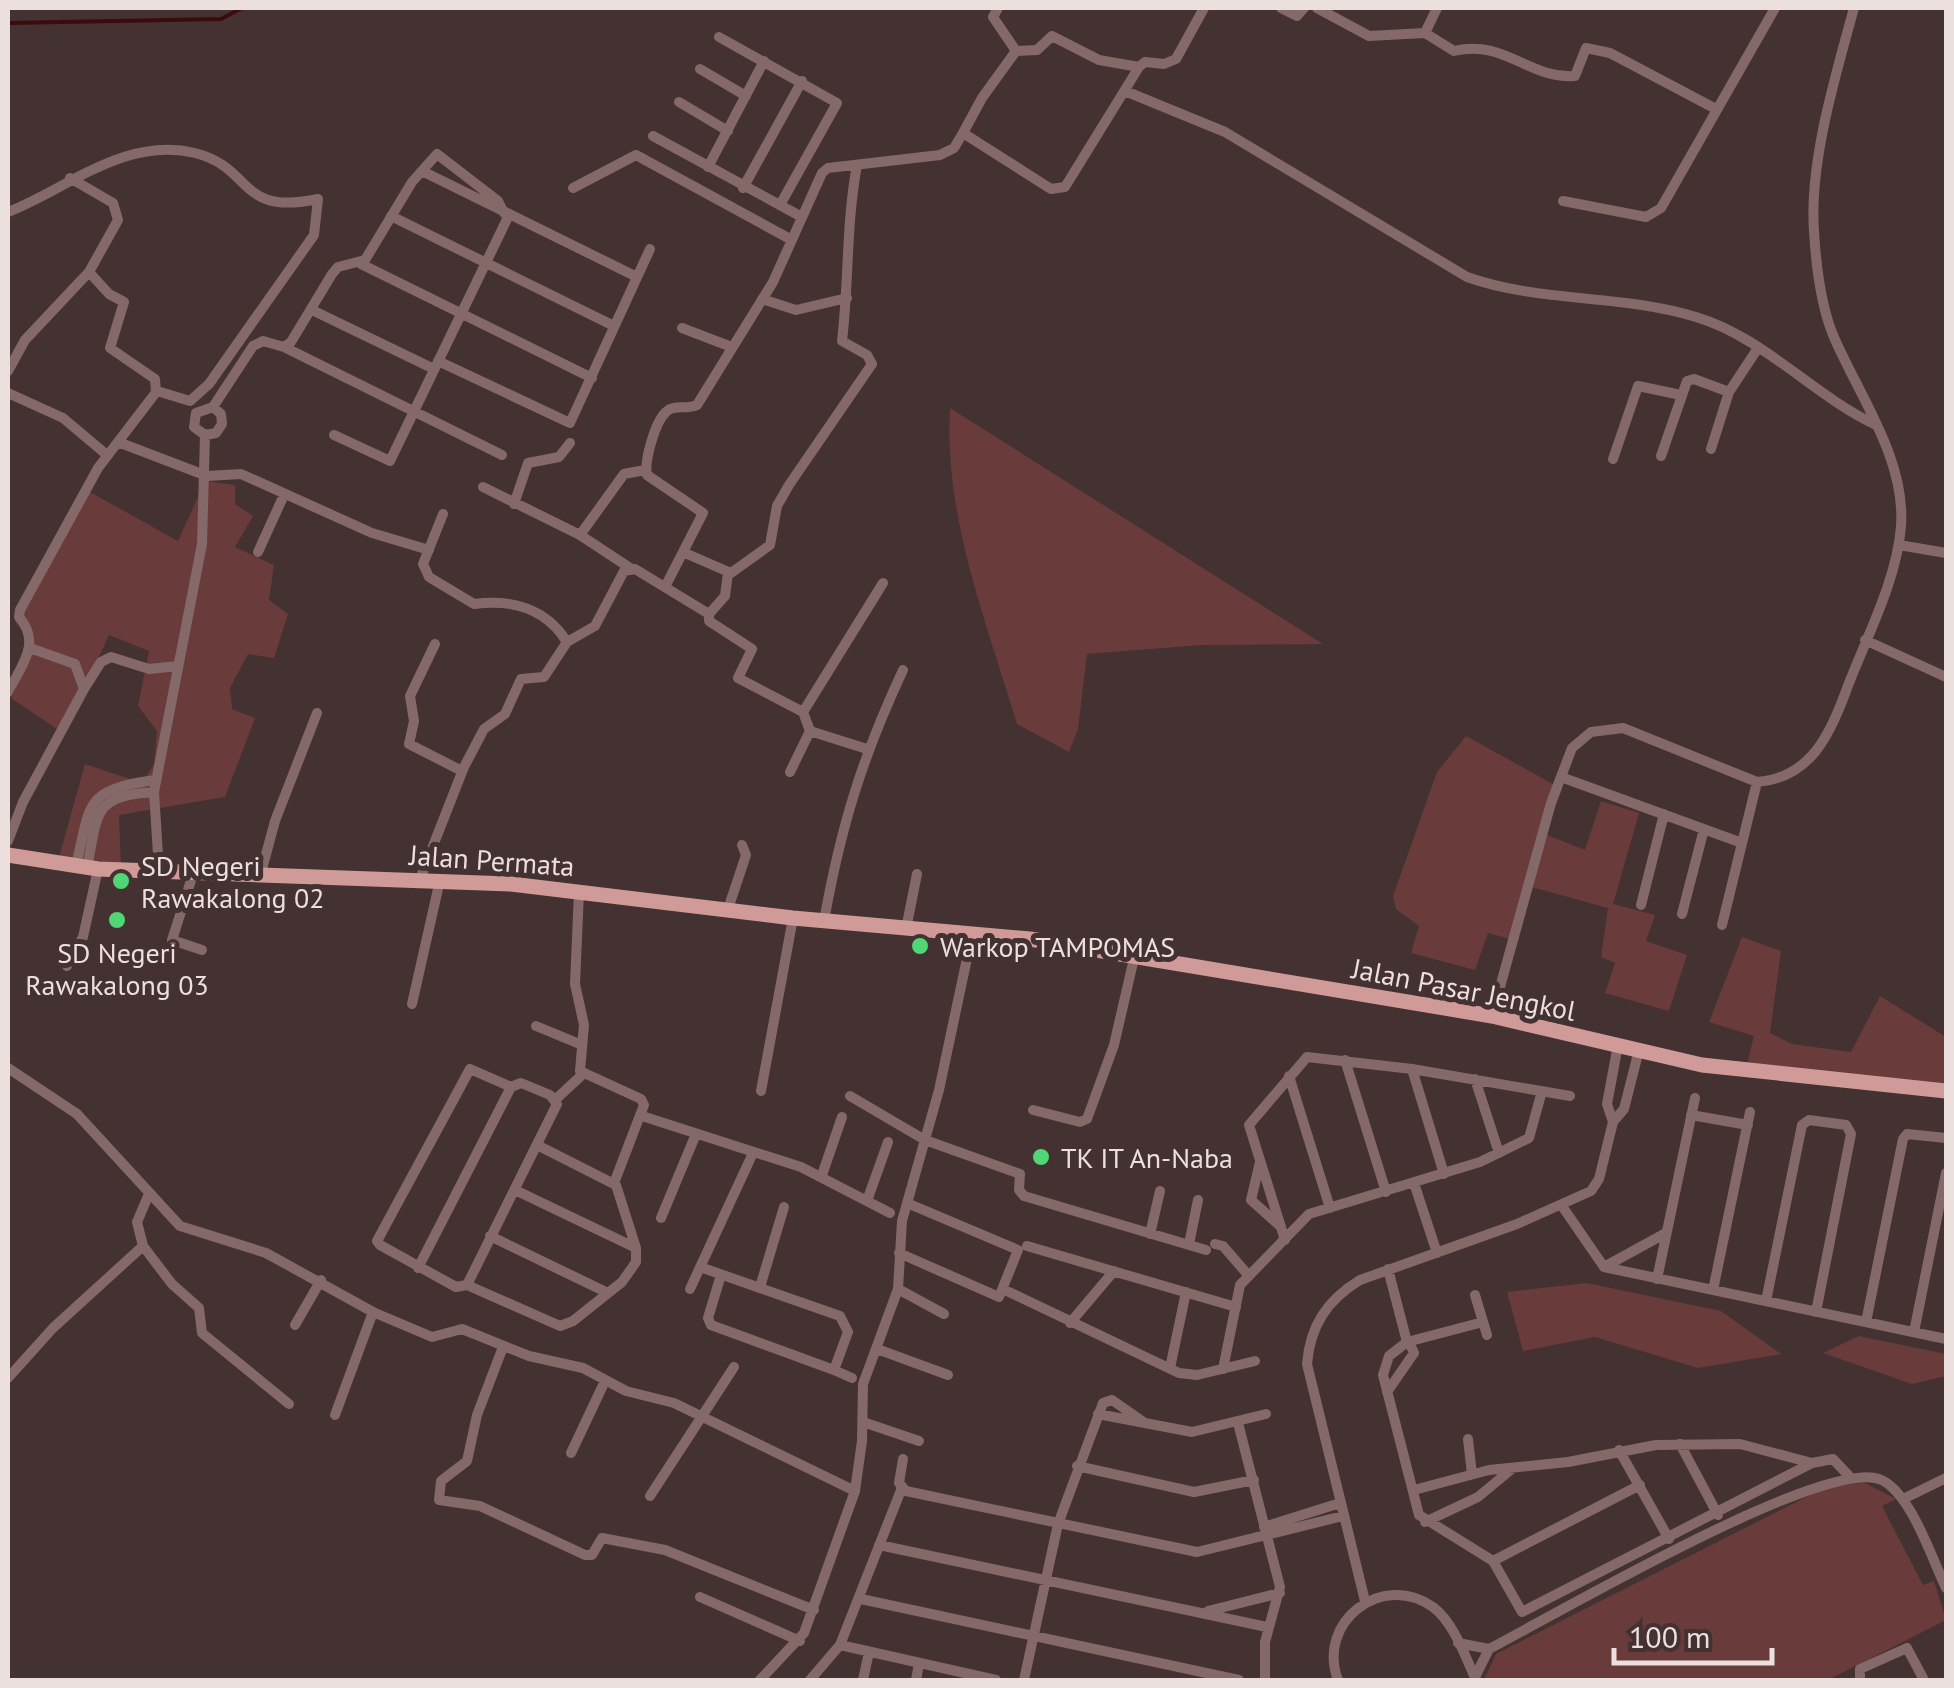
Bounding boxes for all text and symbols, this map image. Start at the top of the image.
street label: Jalan Permata [407,836,576,884]
place label: SD Negeri Rawakalong 02 [141,847,325,916]
marker: SD Negeri Rawakalong 02 [110,870,132,892]
marker: SD Negeri Rawakalong 03 [106,909,128,931]
place label: Warkop TAMPOMAS [940,928,1175,965]
place label: SD Negeri Rawakalong 03 [25,934,209,1003]
marker: Warkop TAMPOMAS [909,935,931,957]
street label: Jalan Pasar Jengkol [1348,949,1579,1029]
place label: TK IT An-Naba [1061,1139,1233,1176]
marker: TK IT An-Naba [1030,1146,1052,1168]
scale bar [1614,1603,1772,1665]
text: 100 m [1629,1617,1710,1656]

